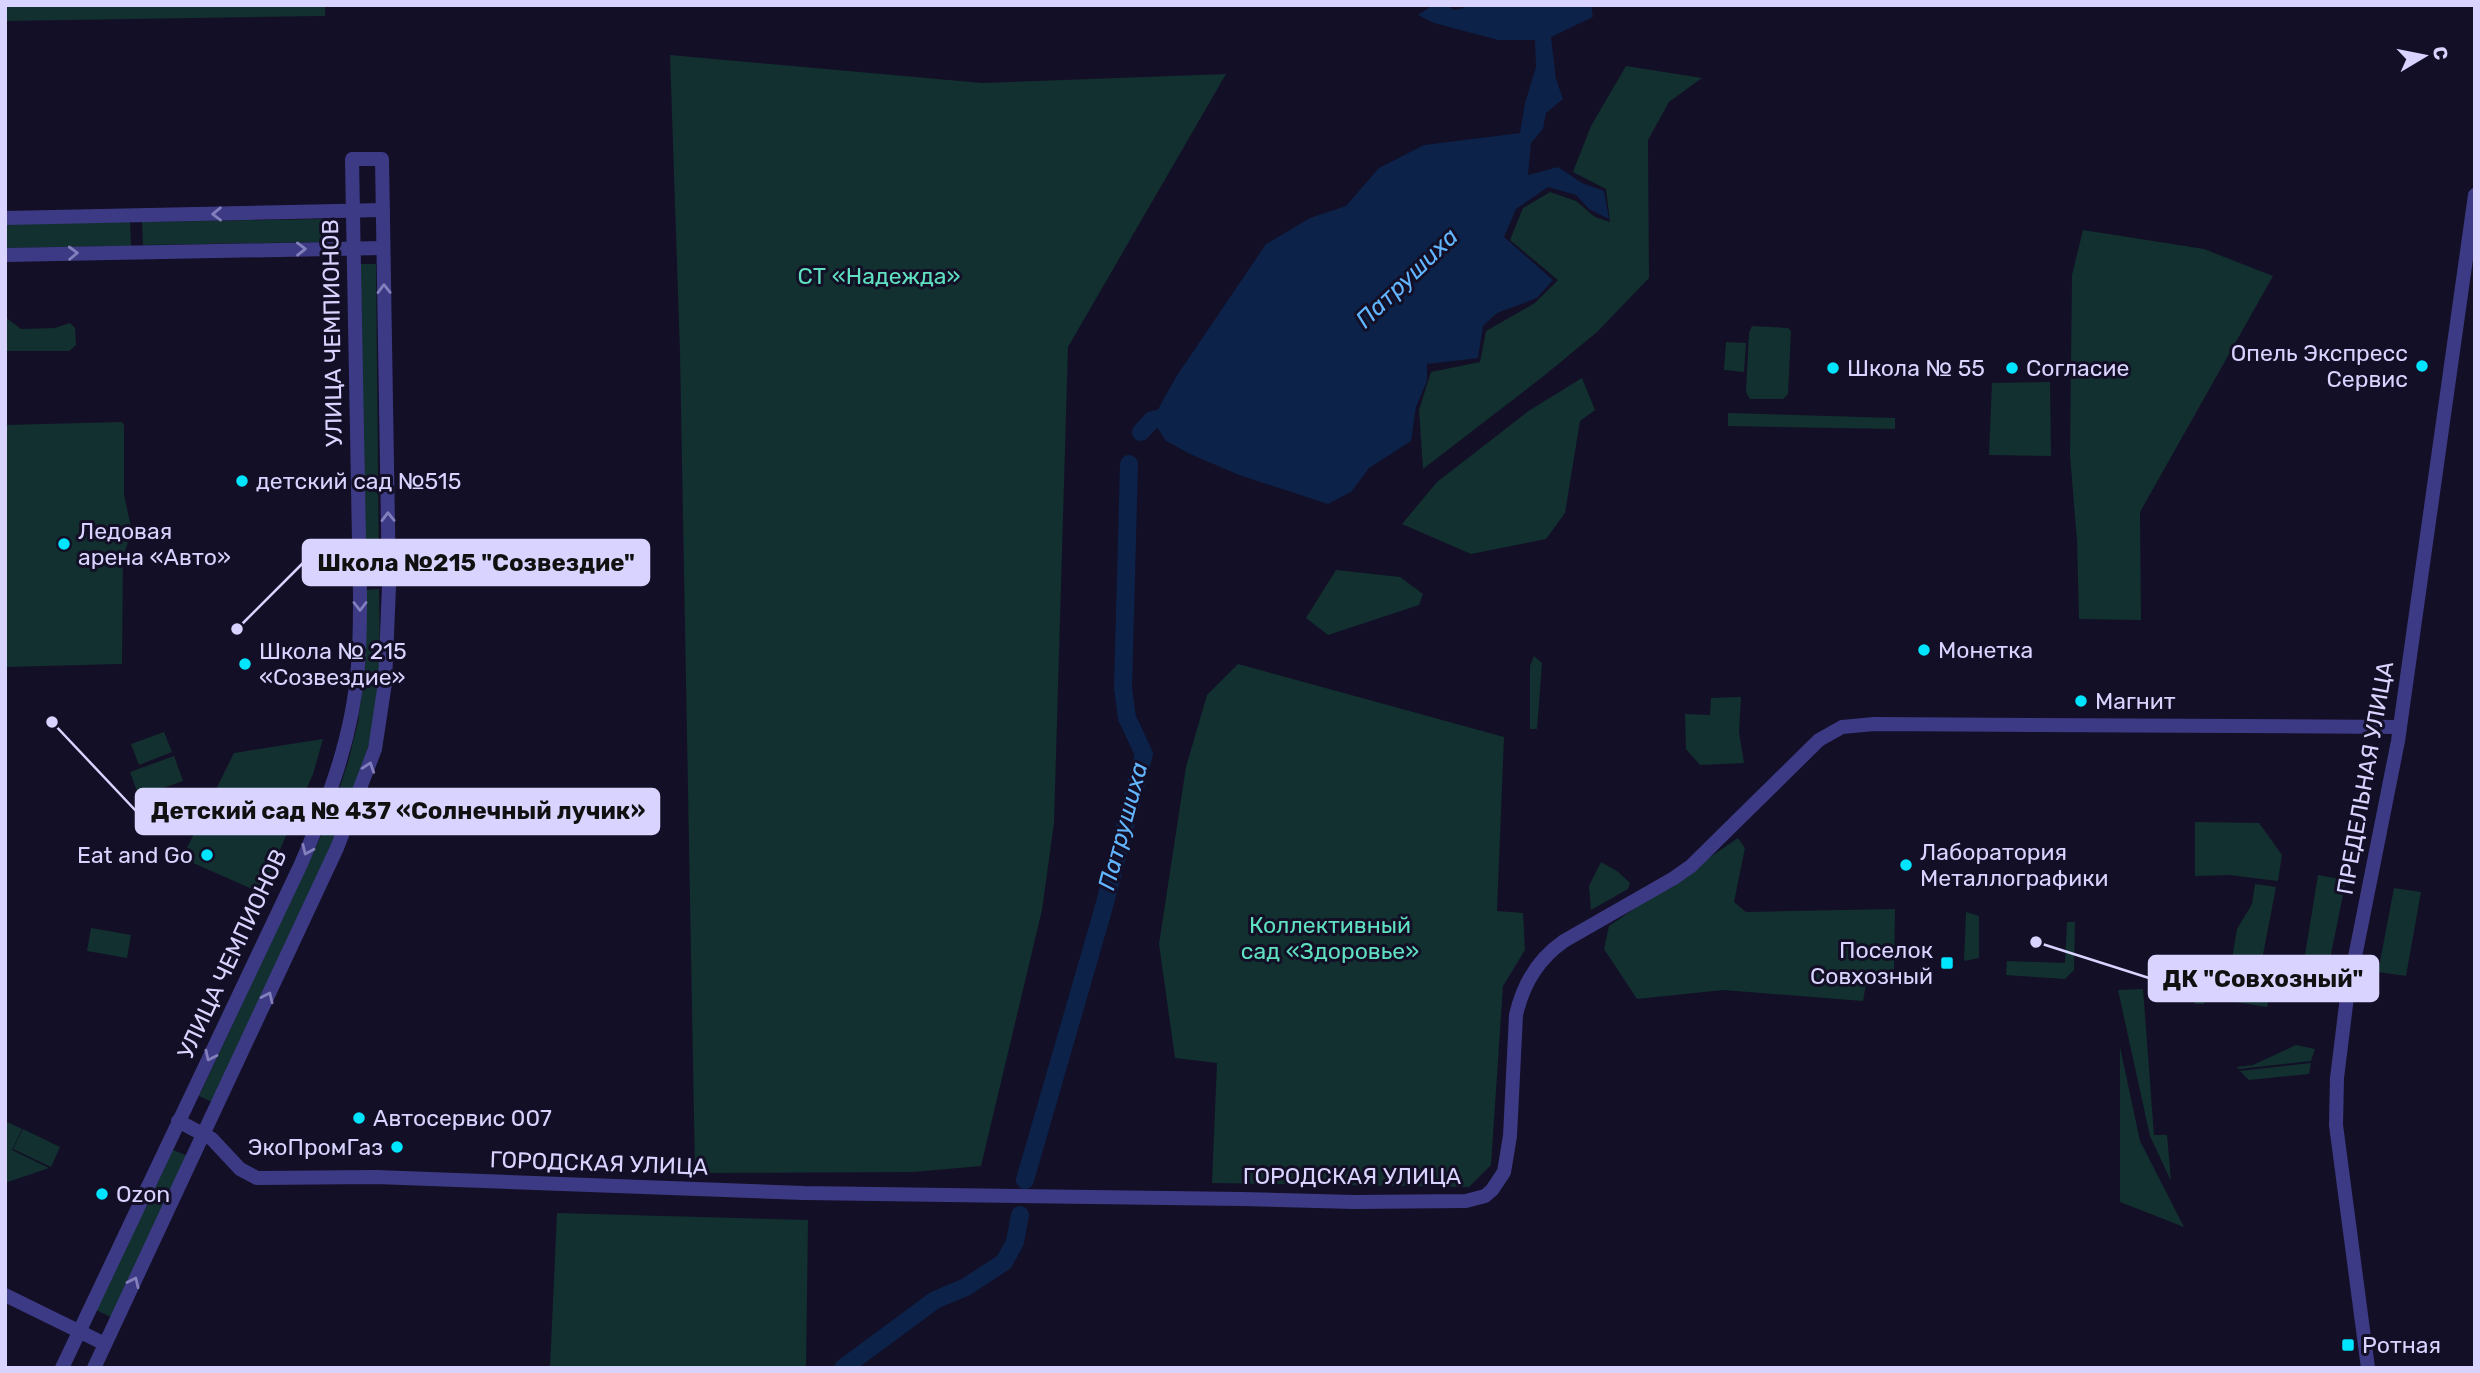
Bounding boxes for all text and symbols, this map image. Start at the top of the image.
north arrow [2389,21,2459,91]
text: С [2428,45,2453,62]
one-way arrow [211,206,222,221]
street label: УЛИЦА ЧЕМПИОНОВ [316,219,348,447]
water label: Патрушиха [1350,222,1464,334]
one-way arrow [296,241,307,257]
one-way arrow [68,246,79,261]
park label: СТ «Надежда» [798,262,960,290]
one-way arrow [376,284,392,294]
place label: Опель Экспресс Сервис [2231,339,2408,393]
place label: Школа № 55 [1847,354,1985,382]
place label: Согласие [2026,354,2129,382]
marker: Опель Экспресс Сервис [2414,358,2430,374]
marker: Школа № 55 [1825,360,1841,376]
marker: Согласие [2004,360,2020,376]
place label: детский сад №515 [256,467,461,495]
marker: детский сад №515 [234,473,250,489]
one-way arrow [380,511,395,522]
place label: Ледовая арена «Авто» [78,517,231,571]
marker: Ледовая арена «Авто» [56,536,72,552]
callout: Школа №215 "Созвездие" [303,540,649,585]
text: Школа №215 "Созвездие" [317,549,635,577]
one-way arrow [352,601,368,612]
place label: Монетка [1938,636,2033,664]
place label: Школа № 215 «Созвездие» [259,637,407,691]
marker: Монетка [1916,642,1932,658]
marker: Школа № 215 «Созвездие» [237,656,253,672]
street label: ПРЕДЕЛЬНАЯ УЛИЦА [2331,659,2399,897]
place label: Магнит [2095,687,2176,715]
marker: Магнит [2073,693,2089,709]
water label: Патрушиха [1093,759,1153,893]
one-way arrow [361,761,375,773]
callout: Детский сад № 437 «Солнечный лучик» [136,789,659,834]
text: Детский сад № 437 «Солнечный лучик» [151,797,645,825]
place label: Лаборатория Металлографики [1920,838,2109,892]
place label: Eat and Go [77,841,193,869]
one-way arrow [301,843,315,855]
street label: УЛИЦА ЧЕМПИОНОВ [171,845,293,1063]
marker: Eat and Go [199,847,215,863]
marker: Лаборатория Металлографики [1898,857,1914,873]
park label: Коллективный сад «Здоровье» [1241,911,1419,965]
place label: Поселок Совхозный [1810,936,1933,990]
marker: Поселок Совхозный [1939,955,1955,971]
callout: ДК "Совхозный" [2149,956,2378,1001]
text: ДК "Совхозный" [2163,965,2363,993]
one-way arrow [259,992,273,1004]
one-way arrow [204,1048,218,1061]
place label: Автосервис 007 [373,1104,552,1132]
marker: Автосервис 007 [351,1110,367,1126]
place label: ЭкоПромГаз [248,1133,383,1161]
marker: ЭкоПромГаз [389,1139,405,1155]
street label: ГОРОДСКАЯ УЛИЦА [489,1145,709,1181]
street label: ГОРОДСКАЯ УЛИЦА [1243,1162,1461,1190]
place label: Ozon [116,1180,170,1208]
marker: Ozon [94,1186,110,1202]
one-way arrow [126,1277,140,1290]
place label: Ротная [2362,1331,2441,1359]
marker: Ротная [2340,1337,2356,1353]

